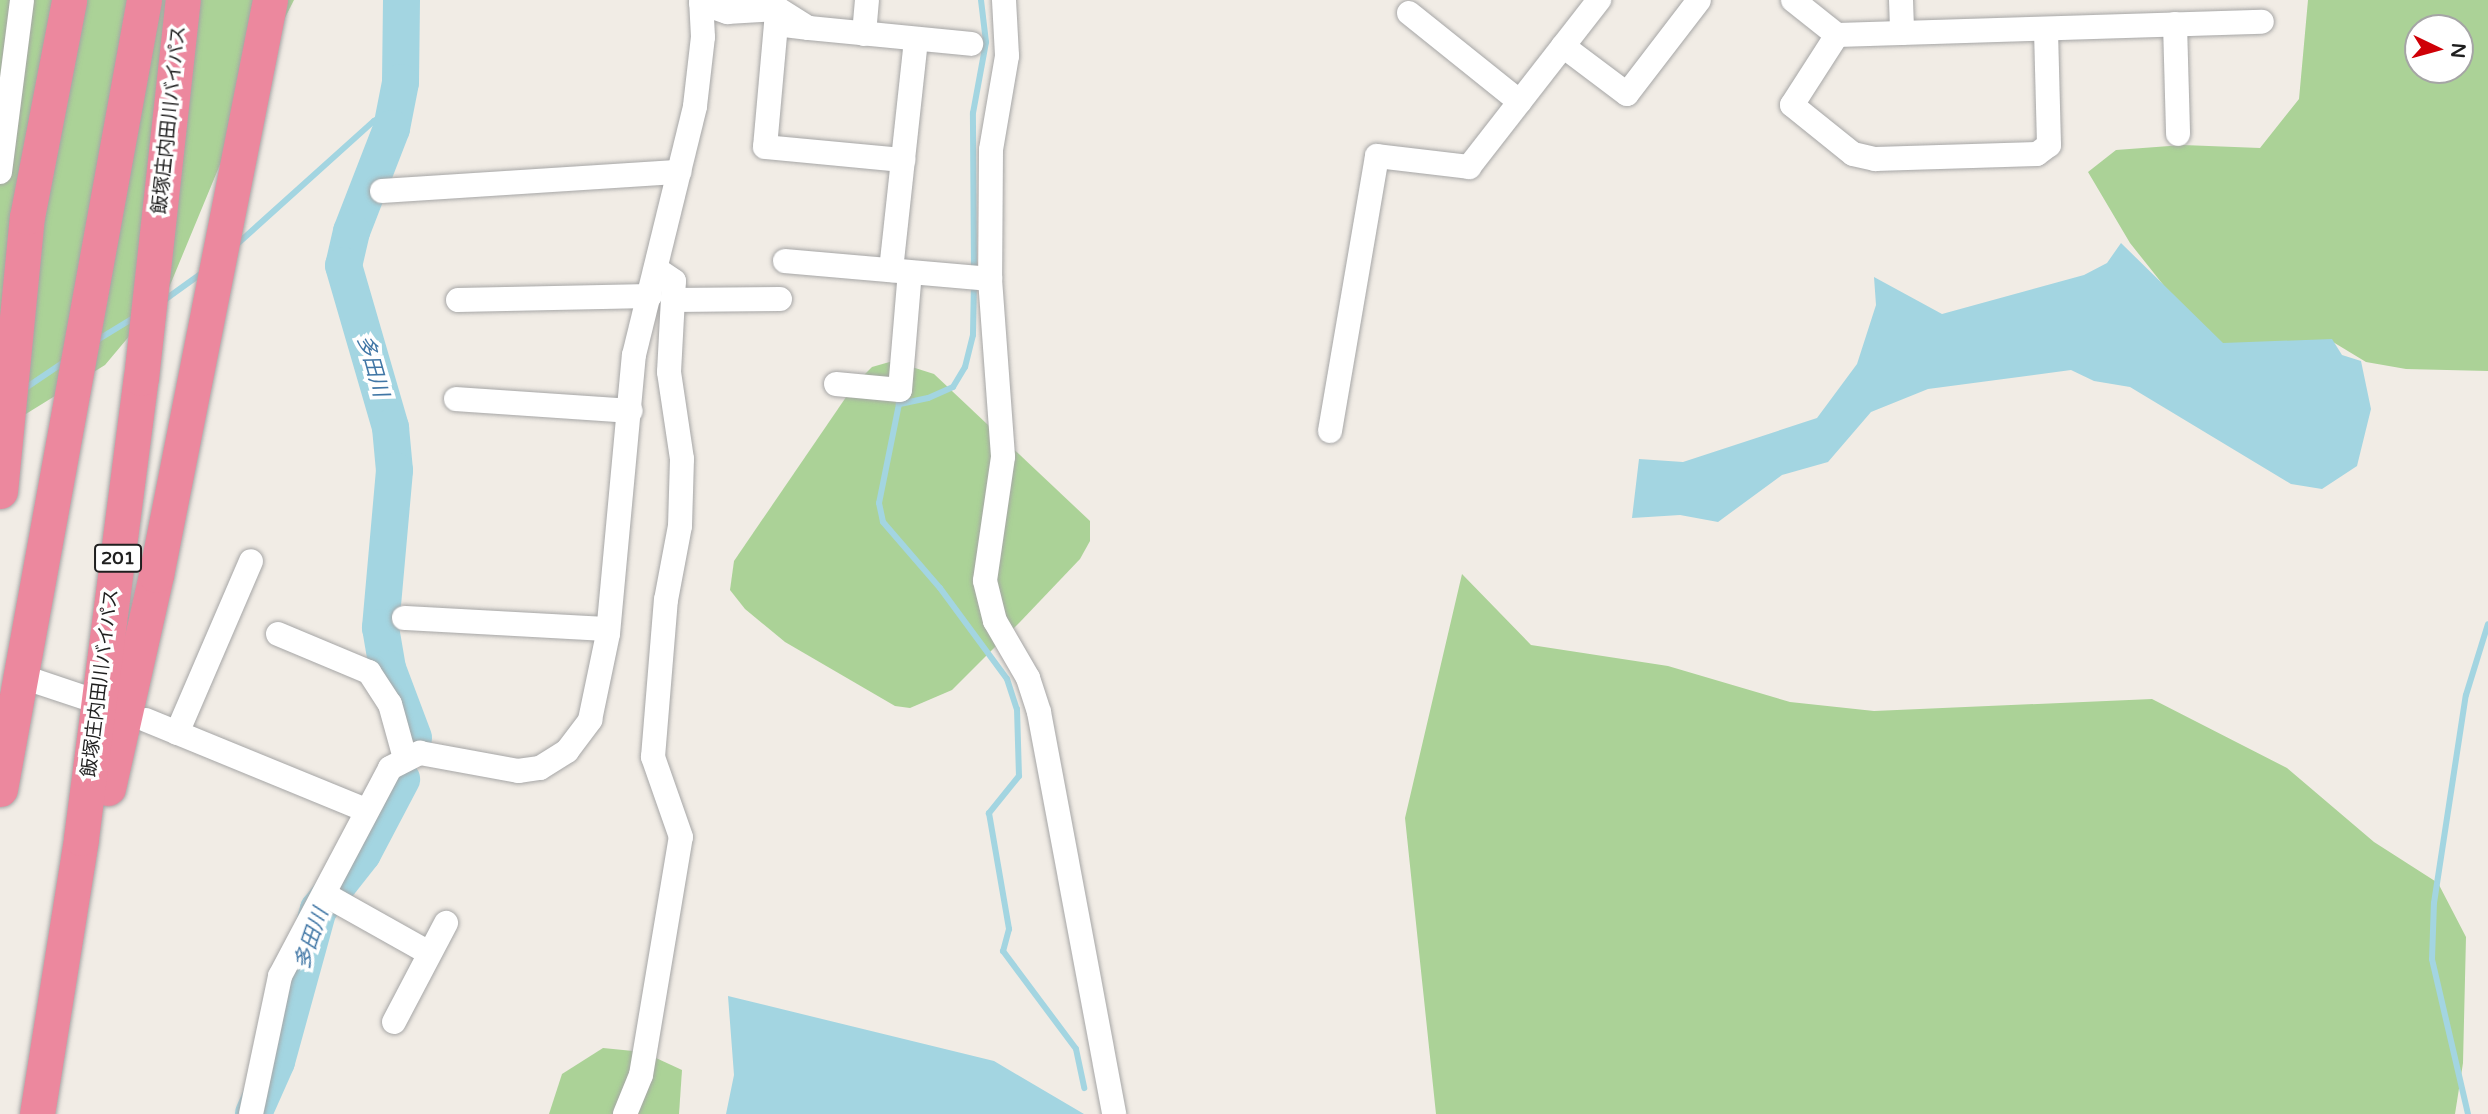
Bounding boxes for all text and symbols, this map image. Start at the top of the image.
north arrow [2404,14,2474,84]
street label: 飯塚庄内田川バイパス [149,24,191,216]
text: N [2446,42,2470,59]
water label: 多田川 [351,332,393,400]
road number: 201 [94,544,142,572]
street label: 飯塚庄内田川バイパス [78,587,124,779]
water label: 多田川 [290,905,334,973]

